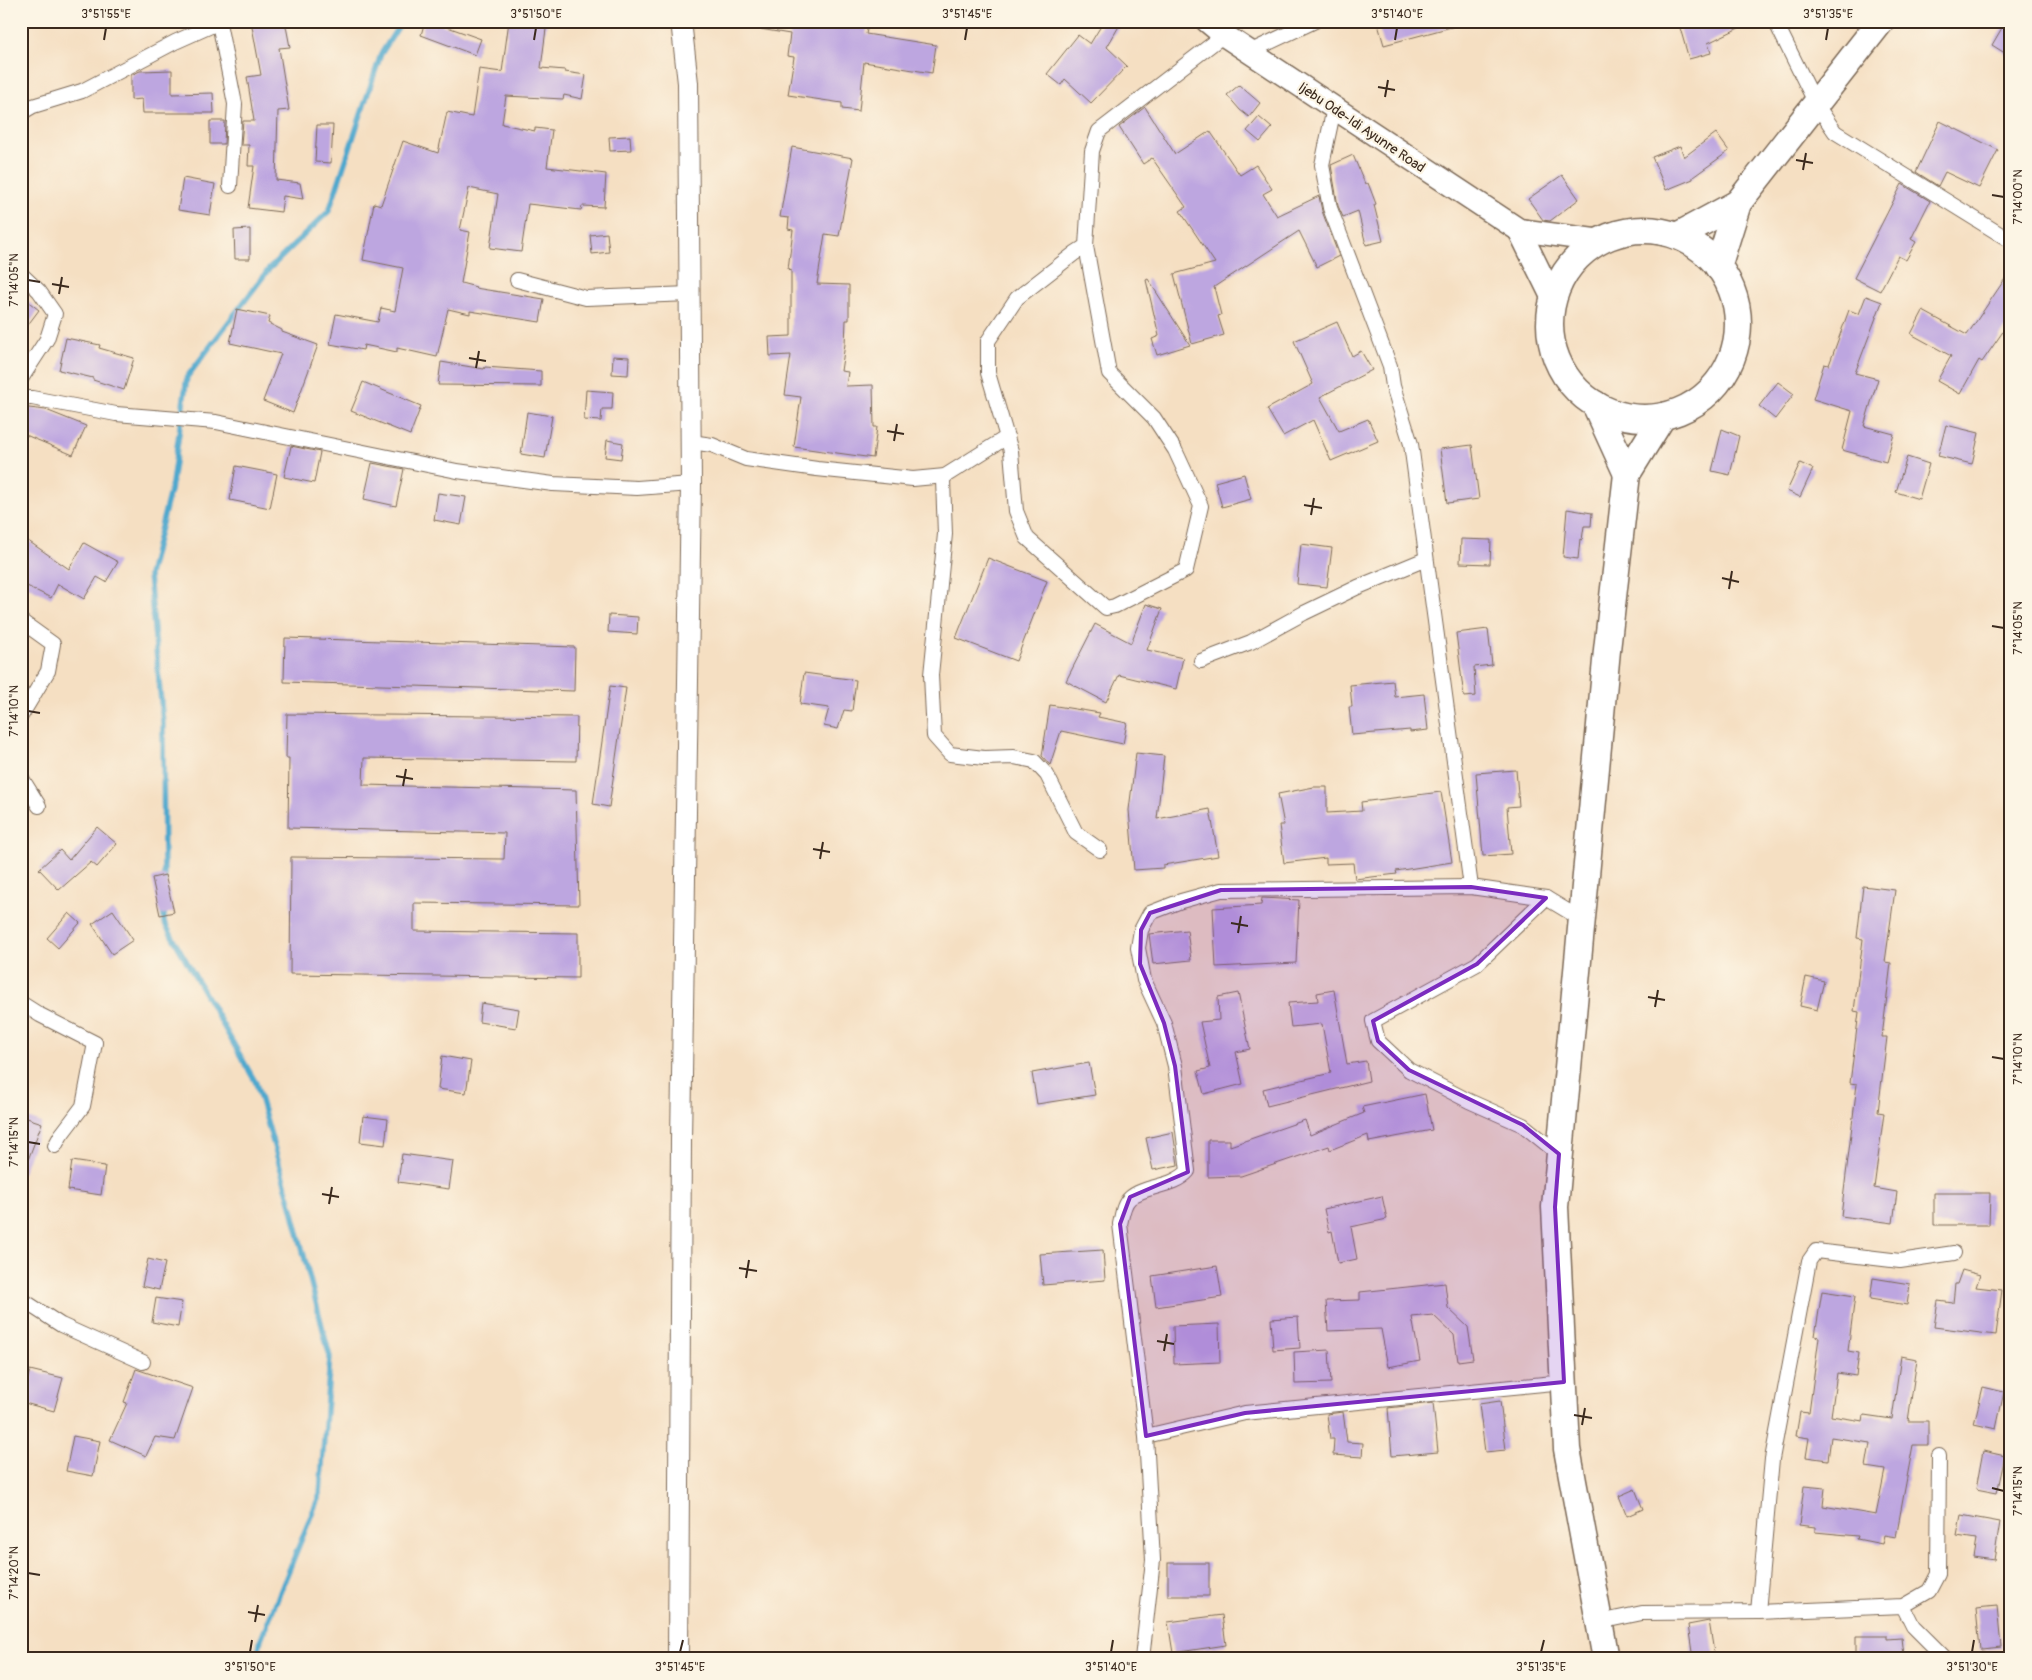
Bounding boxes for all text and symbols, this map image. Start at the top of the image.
text: 3°51'55"E [81,7,131,22]
text: 3°51'50"E [510,7,562,22]
text: 3°51'45"E [942,7,992,22]
text: 3°51'40"E [1371,7,1423,22]
text: 3°51'35"E [1803,7,1853,22]
street label: Ijebu Ode-Idi Ayunre Road [1295,79,1428,176]
text: 7°14'00"N [2011,169,2026,225]
text: 7°14'05"N [7,253,22,307]
text: 7°14'05"N [2011,601,2026,655]
text: 7°14'10"N [7,685,22,737]
text: 7°14'10"N [2011,1033,2026,1085]
text: 7°14'15"N [7,1117,22,1167]
text: 7°14'15"N [2011,1466,2026,1516]
text: 7°14'20"N [7,1546,22,1600]
text: 3°51'50"E [224,1660,276,1675]
text: 3°51'45"E [655,1660,705,1675]
text: 3°51'40"E [1085,1660,1137,1675]
text: 3°51'35"E [1516,1660,1566,1675]
text: 3°51'30"E [1946,1660,1998,1675]

